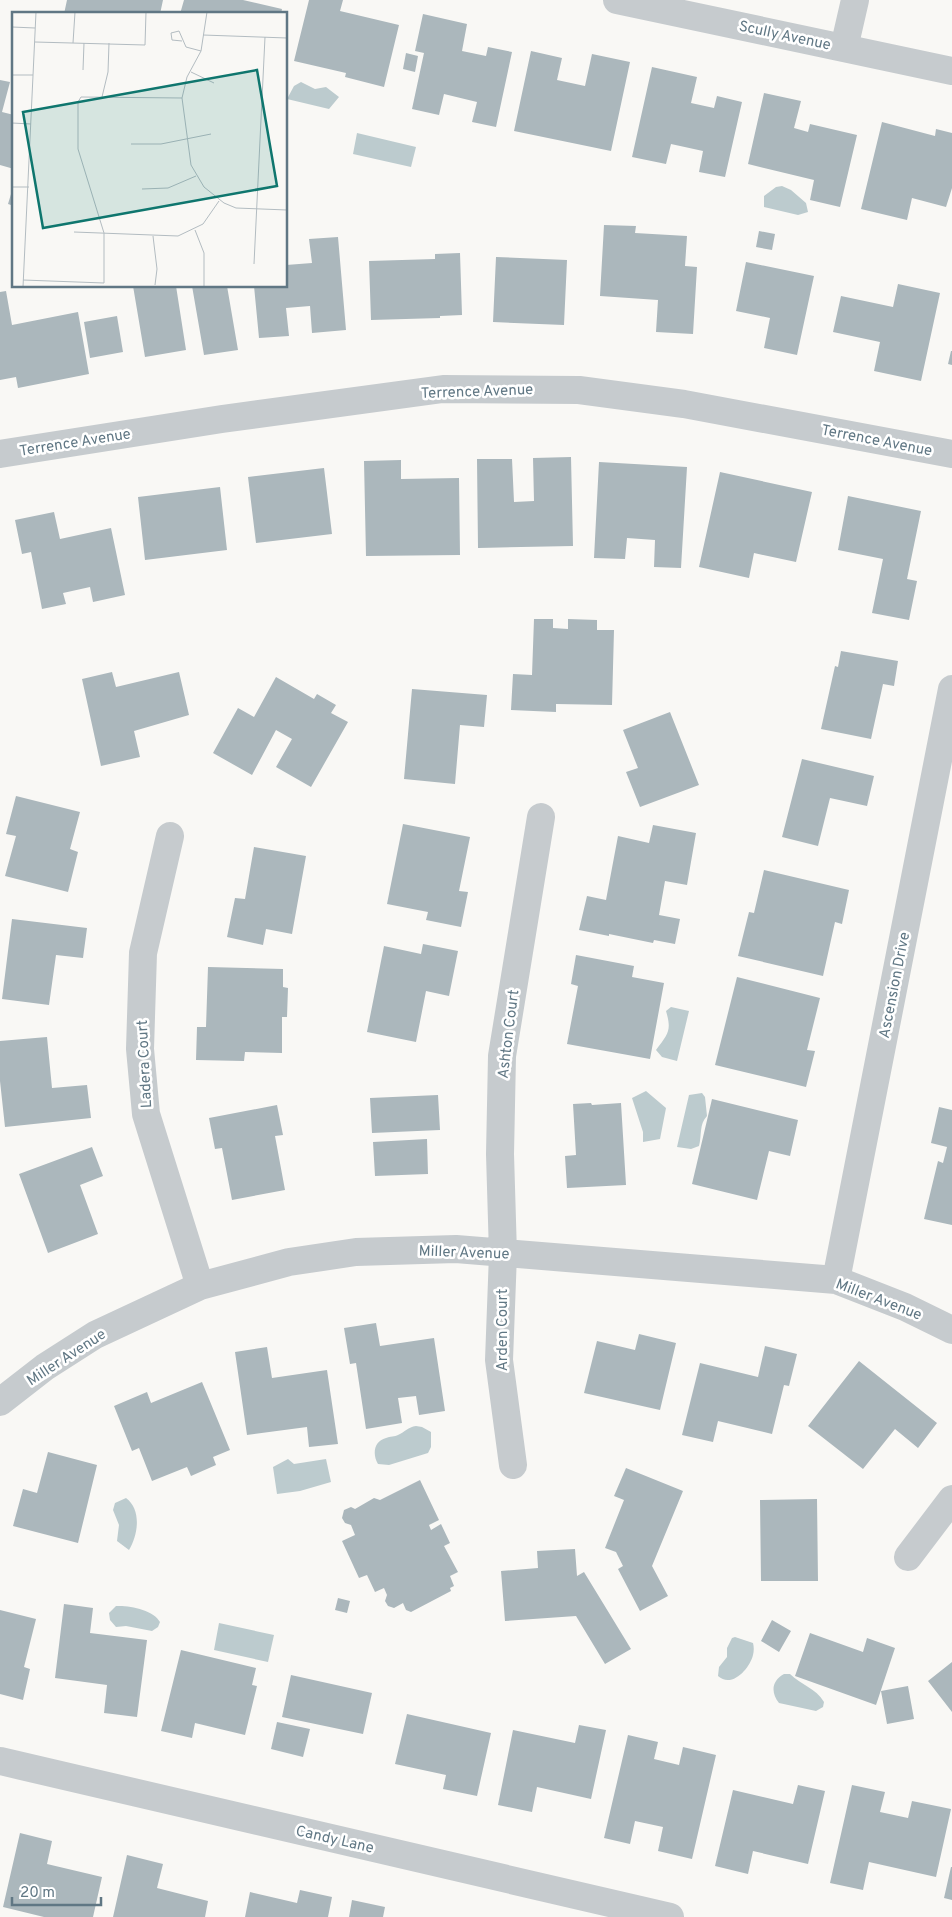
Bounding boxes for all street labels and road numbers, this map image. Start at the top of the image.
street label: Scully Avenue [737,17,832,55]
street label: Terrence Avenue [421,381,534,404]
street label: Terrence Avenue [820,421,934,462]
street label: Terrence Avenue [18,425,132,462]
street label: Ascension Drive [876,930,915,1040]
street label: Ashton Court [495,989,524,1080]
street label: Ladera Court [134,1019,157,1109]
street label: Miller Avenue [418,1242,510,1265]
street label: Miller Avenue [833,1275,924,1326]
street label: Arden Court [494,1289,513,1371]
street label: Miller Avenue [24,1326,110,1391]
street label: Candy Lane [294,1822,376,1859]

